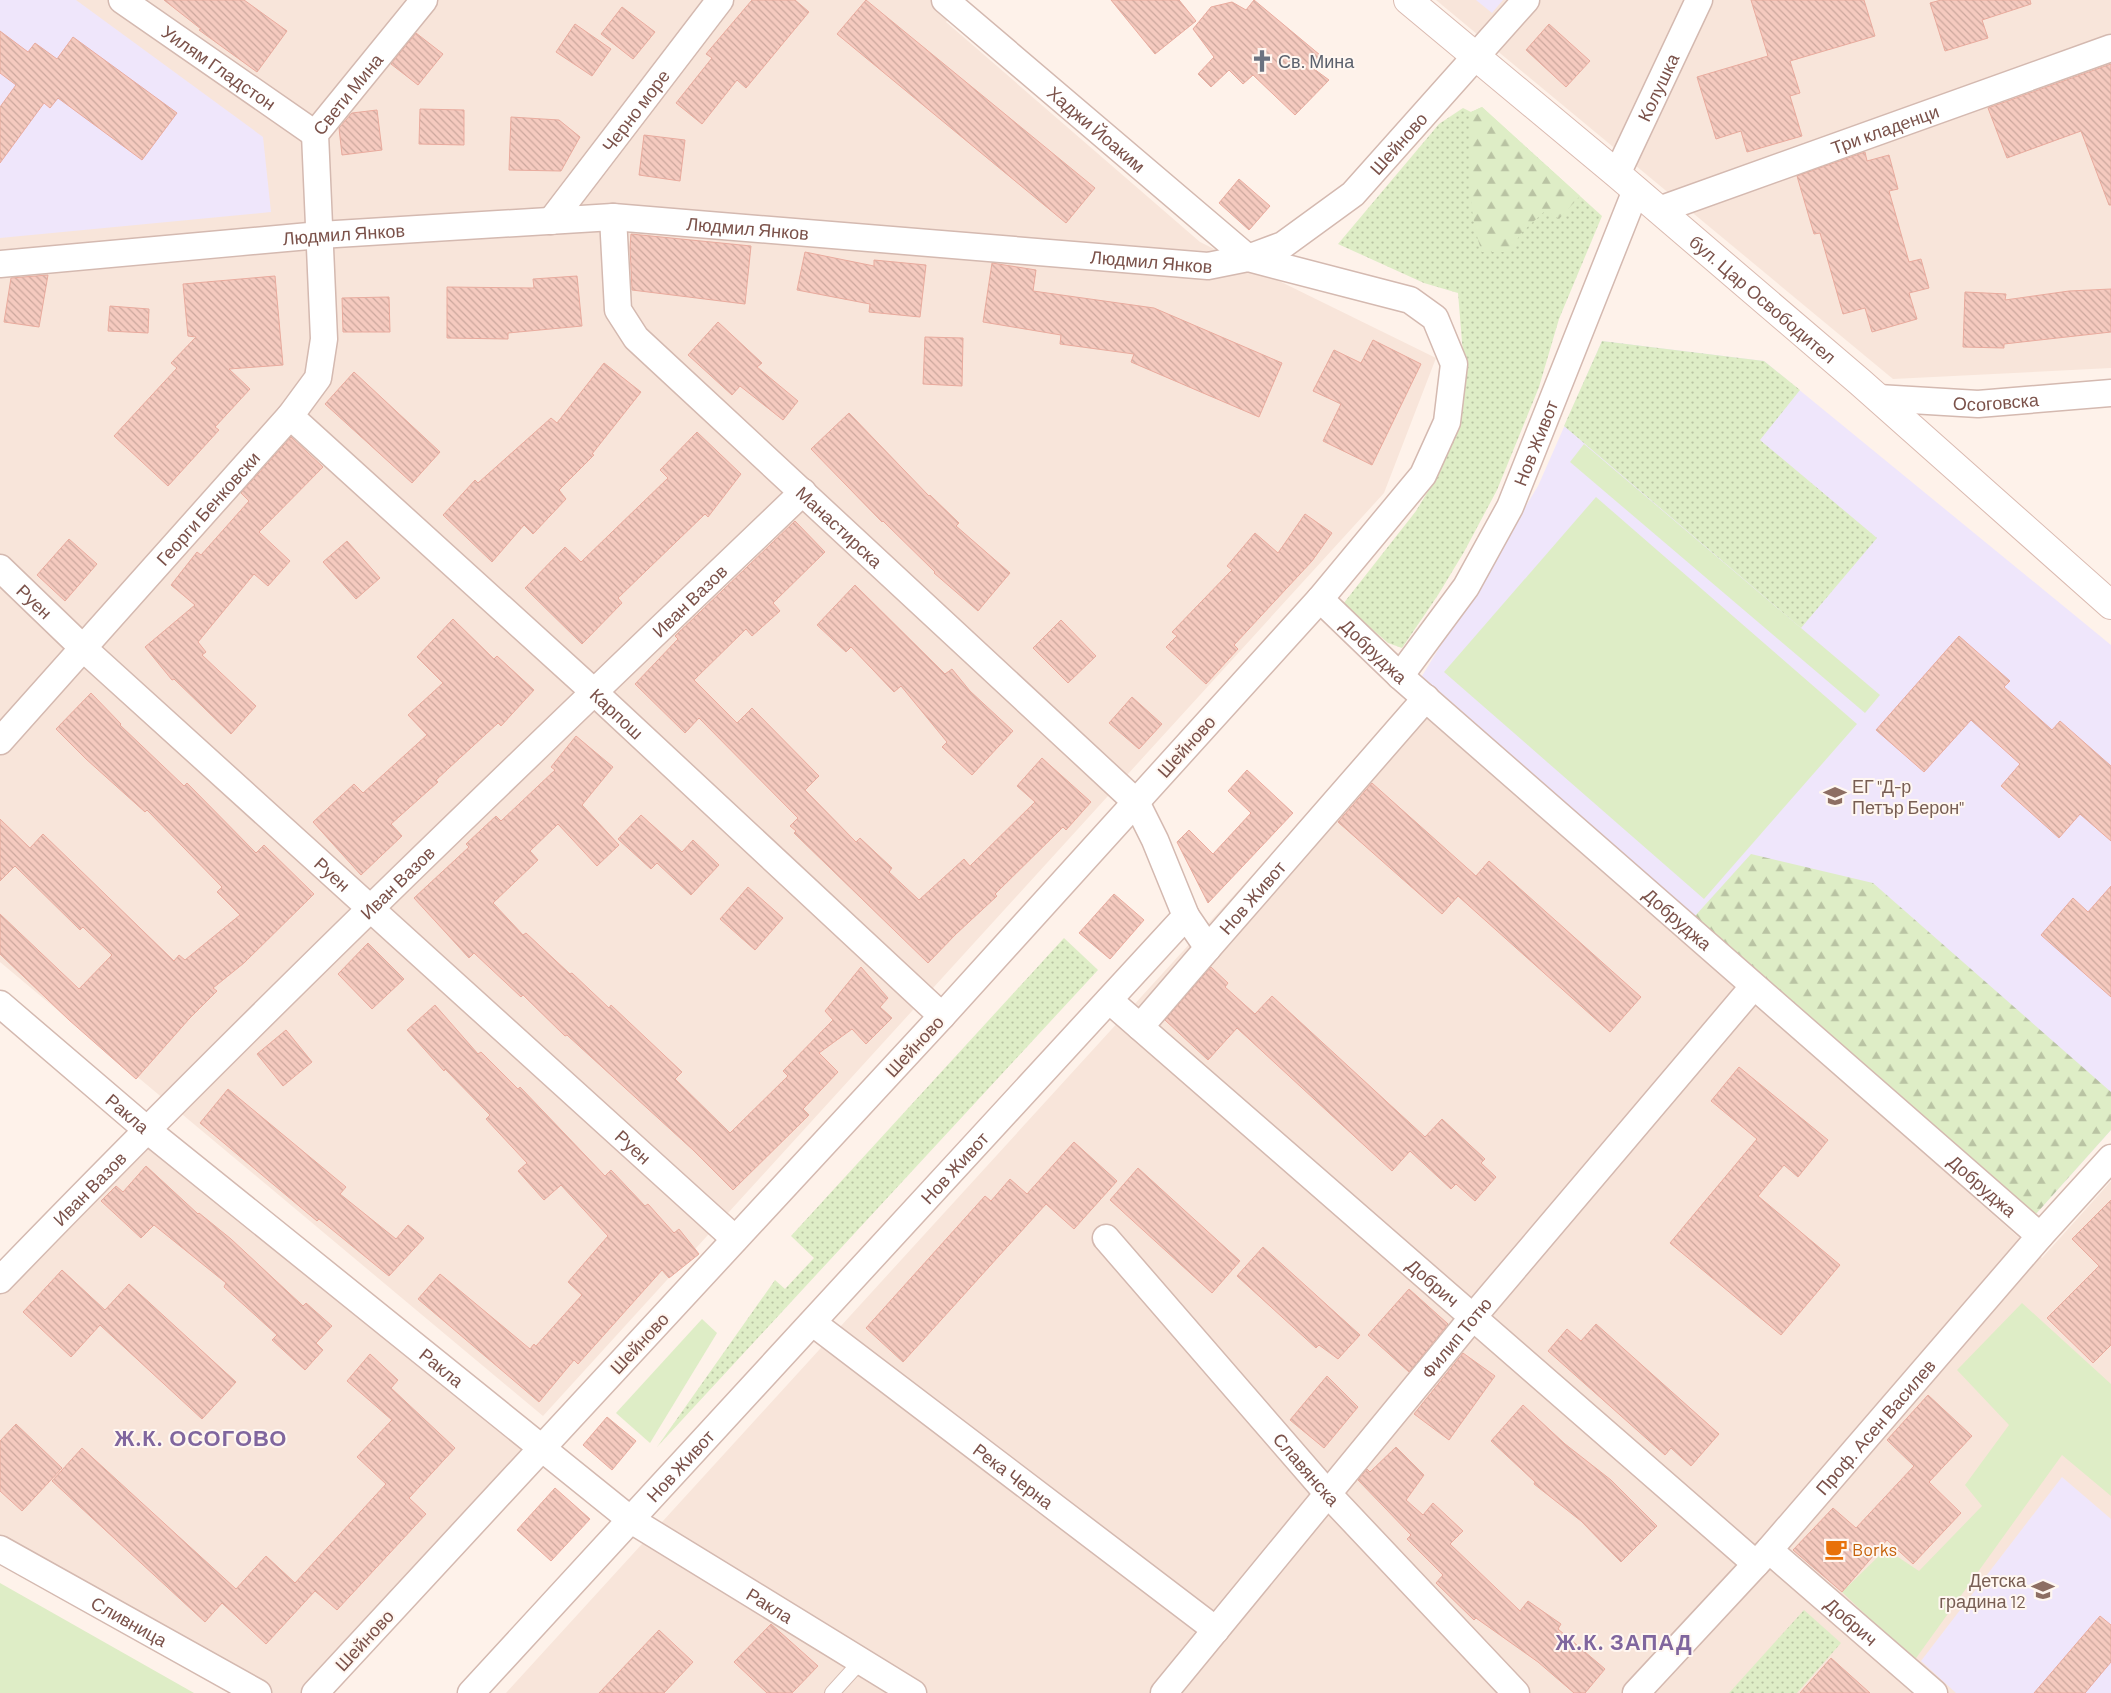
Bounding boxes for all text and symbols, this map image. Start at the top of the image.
street label: Уилям Гладстон [158,20,280,114]
street label: Свети Мина [308,48,388,139]
church icon: Св. Мина [1249,48,1275,74]
street label: Колушка [1633,49,1684,125]
place label: Св. Мина [1278,50,1355,72]
street label: Черно море [597,65,674,156]
street label: Хаджи Йоаким [1043,81,1150,177]
street label: Три кладенци [1828,100,1942,158]
street label: Шейново [1365,108,1432,179]
street label: Людмил Янков [686,212,810,244]
street label: Людмил Янков [282,219,406,249]
street label: бул. Цар Освободител [1685,230,1841,368]
street label: Людмил Янков [1089,245,1213,277]
street label: Осоговска [1952,388,2041,415]
street label: Нов Живот [1509,397,1562,489]
street label: Георги Бенковски [151,447,264,570]
street label: Манастирска [792,481,888,573]
street label: Иван Вазов [647,560,731,642]
street label: Руен [12,579,57,623]
street label: Добруджа [1336,614,1412,689]
street label: Карпош [586,683,648,744]
street label: Шейново [1152,710,1220,782]
place label: ЕГ "Д-р Петър Берон" [1852,775,1964,818]
school or university icon: ЕГ "Д-р Петър Берон" [1822,783,1848,809]
street label: Иван Вазов [355,841,439,924]
street label: Руен [310,852,355,896]
street label: Нов Живот [1214,856,1290,939]
street label: Добруджа [1639,883,1717,955]
street label: Шейново [880,1011,948,1081]
street label: Ракла [101,1089,155,1139]
street label: Руен [611,1125,656,1169]
street label: Нов Живот [916,1127,993,1208]
street label: Иван Вазов [48,1147,131,1230]
street label: Добруджа [1944,1150,2022,1222]
street label: Добрич [1402,1254,1464,1311]
street label: Филип Тотю [1416,1293,1496,1383]
street label: Шейново [605,1308,673,1378]
street label: Ракла [415,1343,469,1392]
street label: Проф. Асен Василев [1811,1354,1940,1499]
district label: Ж.К. ОСОГОВО [114,1424,287,1450]
street label: Нов Живот [642,1425,719,1506]
street label: Славянска [1269,1428,1345,1511]
street label: Река Черна [969,1438,1059,1514]
cafe icon: Borks [1823,1536,1849,1562]
place label: Borks [1852,1538,1897,1560]
place label: Детска градина 12 [1939,1569,2027,1612]
school or university icon: Детска градина 12 [2030,1577,2056,1603]
street label: Ракла [743,1583,798,1628]
street label: Сливница [87,1591,172,1652]
street label: Добрич [1821,1593,1882,1650]
street label: Шейново [330,1605,398,1675]
district label: Ж.К. ЗАПАД [1554,1628,1693,1655]

